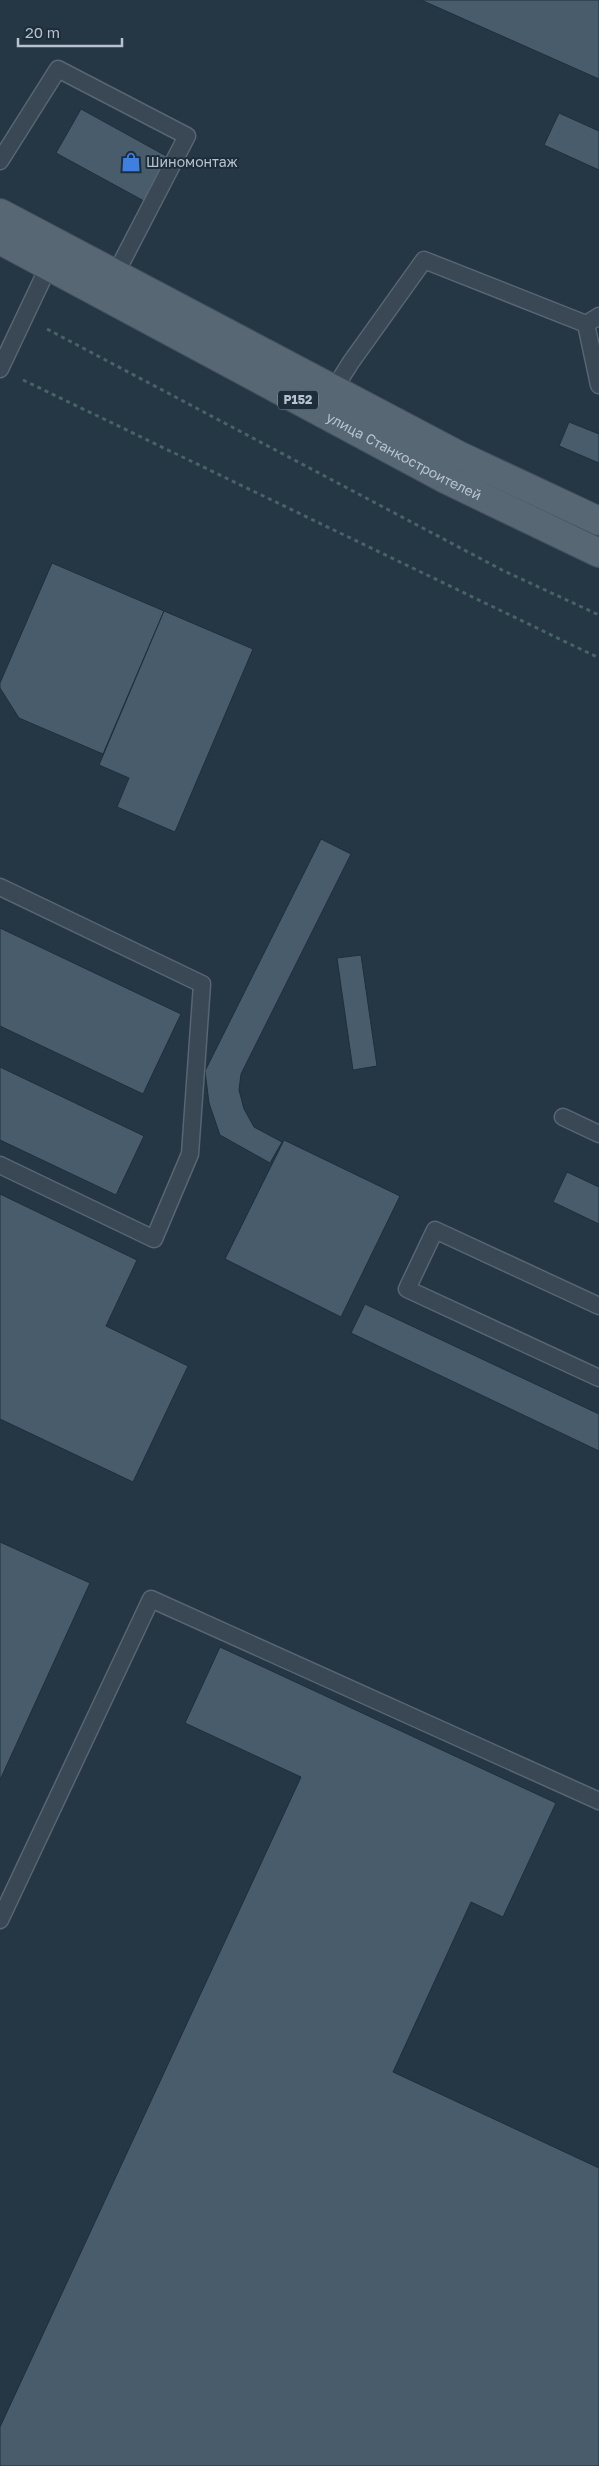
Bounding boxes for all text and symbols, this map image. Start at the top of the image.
scale bar [18,15,121,47]
text: 20 m [25,23,60,41]
shop icon: Шиномонтаж [120,151,142,173]
place label: Шиномонтаж [146,153,238,170]
road number: Р152 [278,390,318,410]
street label: улица Станкостроителей [324,408,484,503]

